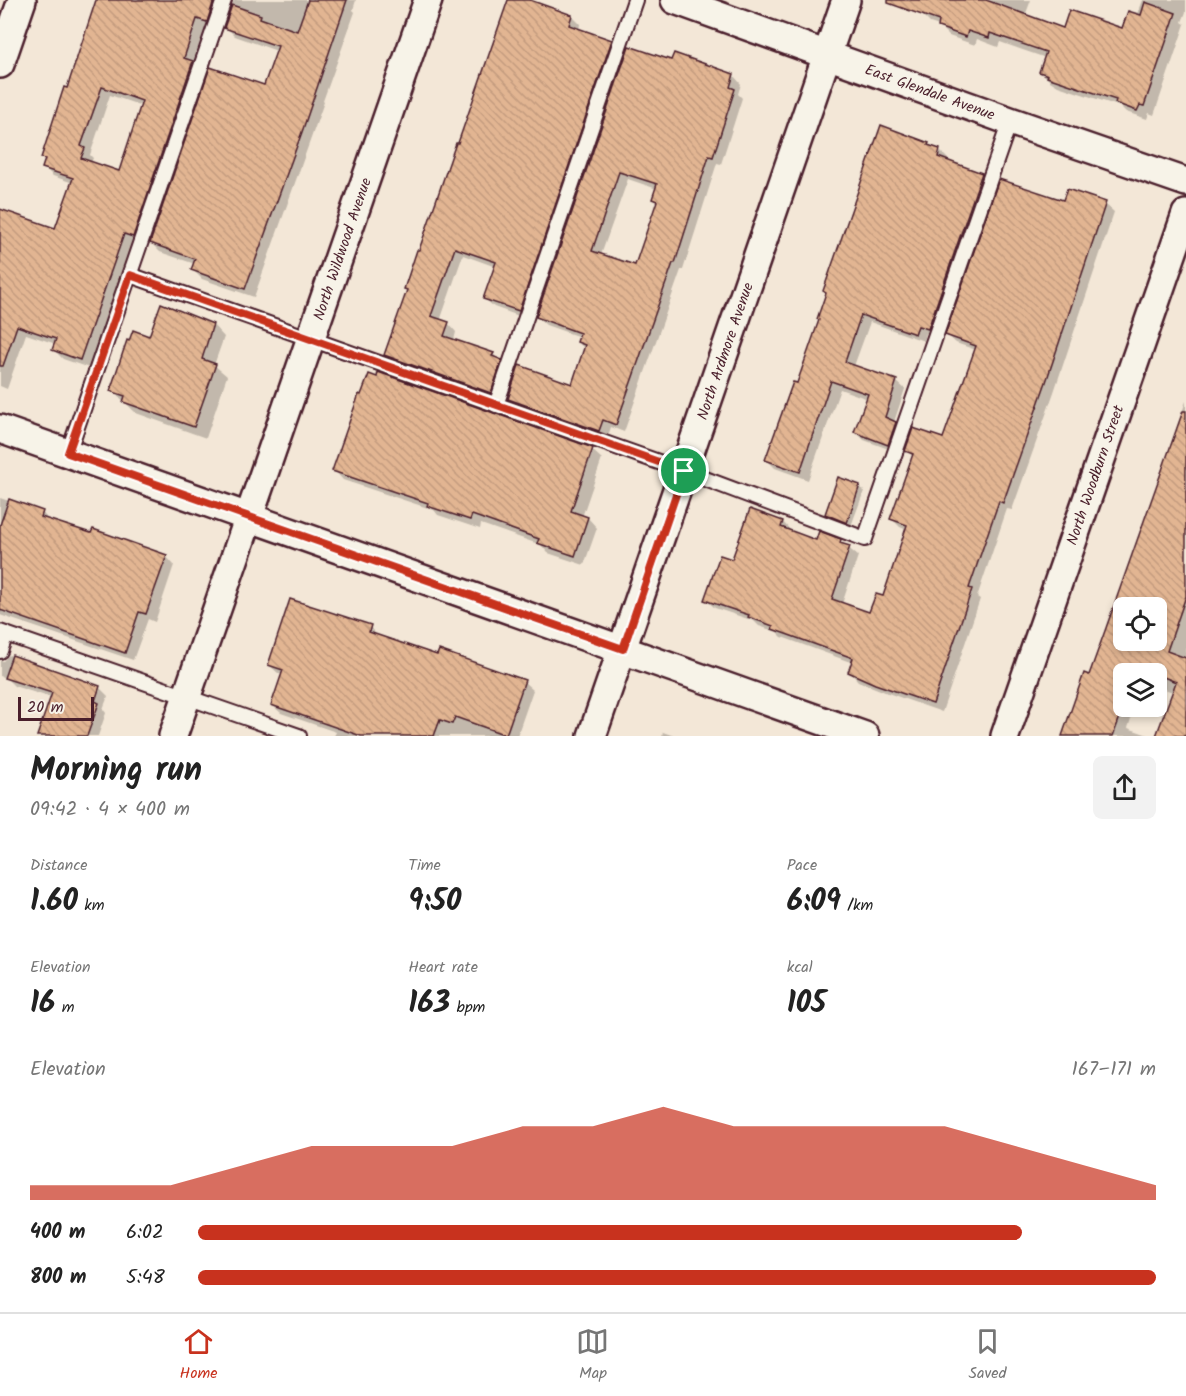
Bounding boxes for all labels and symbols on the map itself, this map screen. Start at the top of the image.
street label: East Glendale Avenue [861,58,998,128]
street label: North Wildwood Avenue [307,174,379,324]
street label: North Ardmore Avenue [691,279,761,423]
street label: North Woodburn Street [1061,402,1131,549]
pin [658,445,709,496]
scale bar [18,694,94,722]

